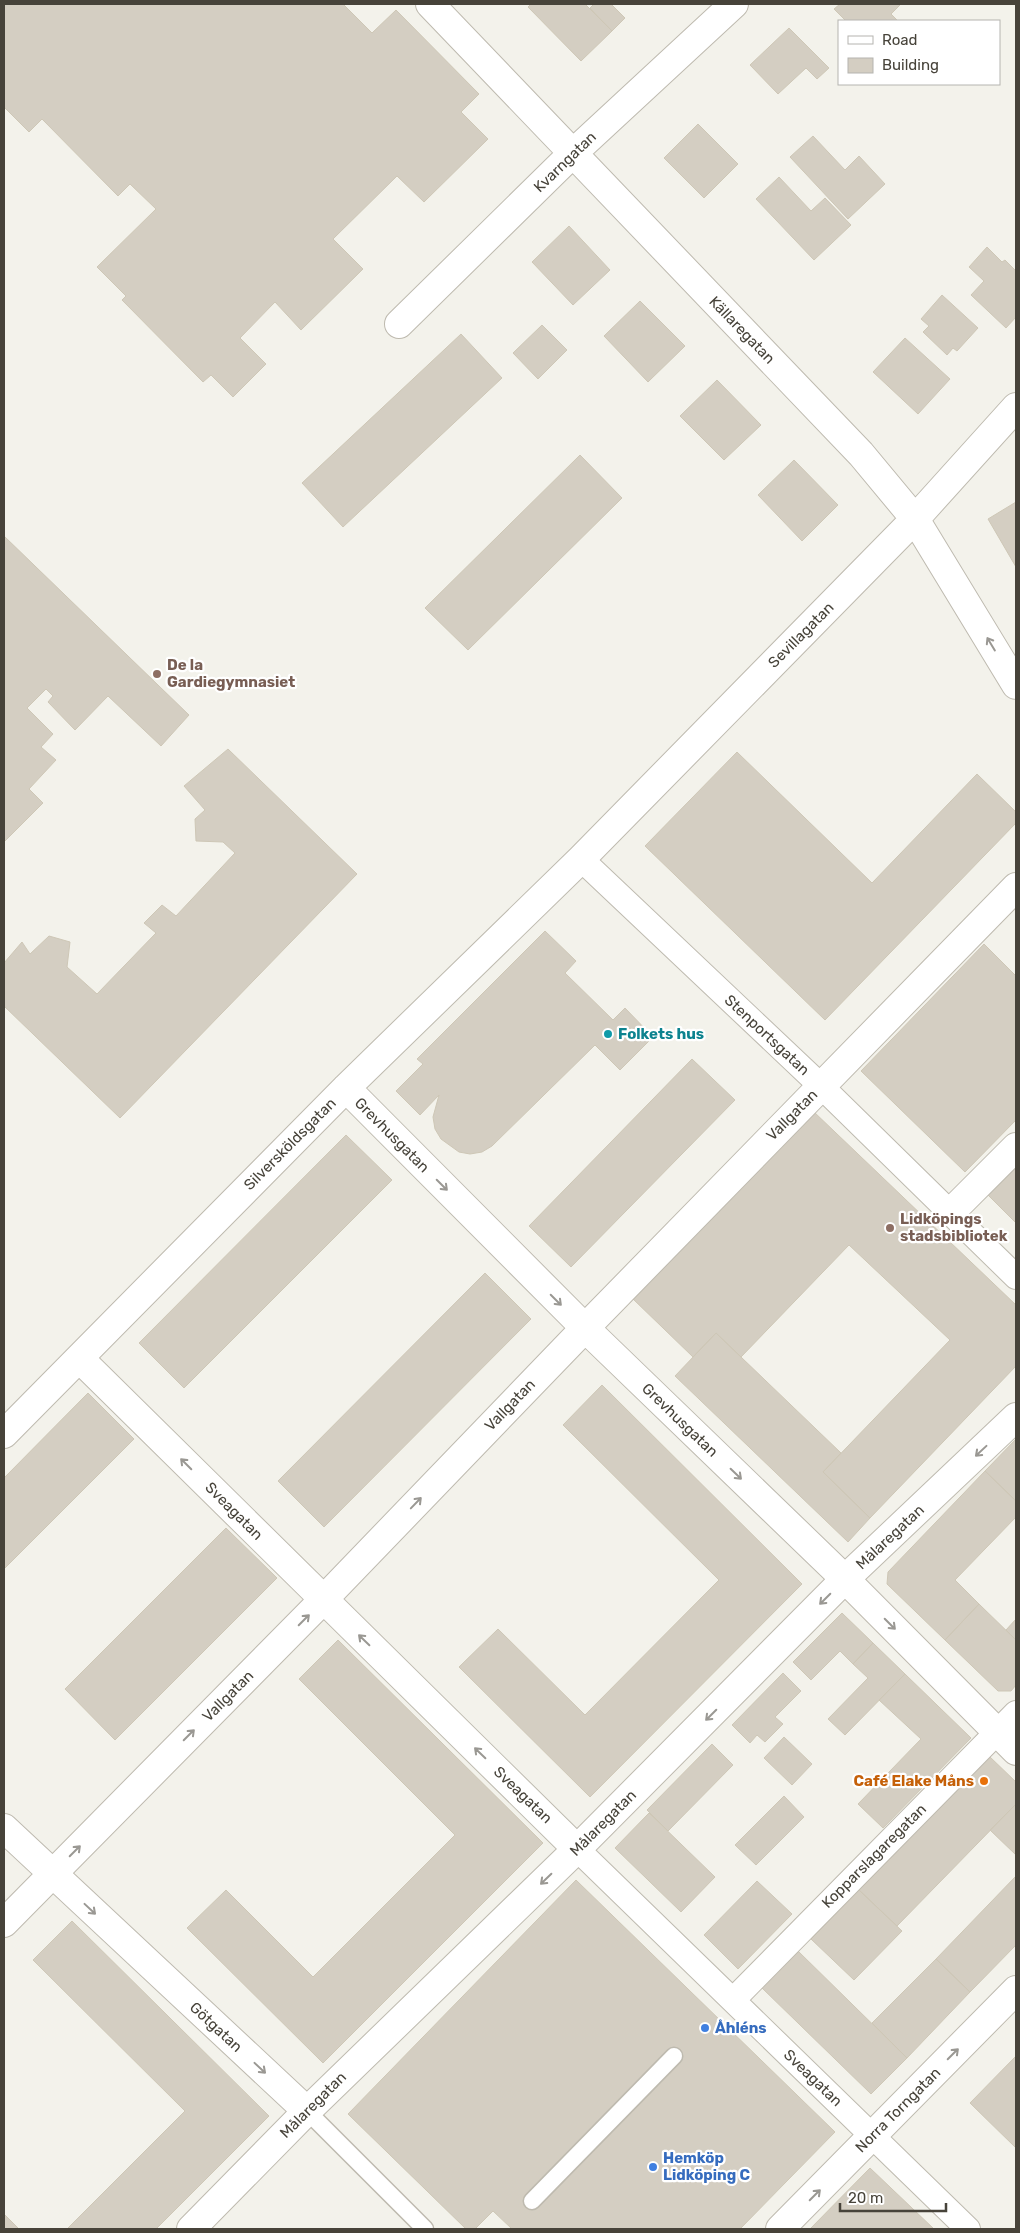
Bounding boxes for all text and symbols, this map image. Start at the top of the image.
legend [838,20,1000,85]
text: Road [882,31,918,49]
text: Building [882,56,939,74]
street label: Kvarngatan [530,128,600,196]
street label: Källaregatan [705,292,779,368]
street label: Sevillagatan [764,598,838,672]
one-way arrow [985,637,995,651]
place label: De la Gardiegymnasiet [167,656,295,691]
marker: De la Gardiegymnasiet [151,668,163,680]
street label: Stenportsgatan [721,991,813,1079]
place label: Folkets hus [618,1025,704,1043]
marker: Folkets hus [602,1028,614,1040]
street label: Vallgatan [763,1086,821,1144]
street label: Silversköldsgatan [240,1094,340,1194]
street label: Grevhusgatan [351,1094,433,1176]
one-way arrow [436,1179,448,1191]
place label: Lidköpings stadsbibliotek [900,1210,1008,1245]
marker: Lidköpings stadsbibliotek [884,1222,896,1234]
one-way arrow [550,1294,563,1306]
street label: Vallgatan [481,1375,539,1435]
street label: Grevhusgatan [638,1379,722,1461]
one-way arrow [975,1445,987,1457]
one-way arrow [180,1458,192,1470]
one-way arrow [730,1468,742,1480]
street label: Sveagatan [201,1478,267,1544]
one-way arrow [410,1497,423,1509]
street label: Målaregatan [852,1501,928,1573]
one-way arrow [820,1593,832,1605]
one-way arrow [297,1614,310,1626]
one-way arrow [884,1618,896,1630]
one-way arrow [358,1633,370,1646]
street label: Vallgatan [199,1667,257,1725]
one-way arrow [705,1708,717,1721]
one-way arrow [183,1729,195,1741]
one-way arrow [474,1747,486,1760]
street label: Sveagatan [490,1763,556,1827]
place label: Café Elake Måns [854,1772,974,1790]
marker: Café Elake Måns [978,1775,990,1787]
street label: Målaregatan [566,1786,640,1860]
street label: Kopparslagaregatan [818,1800,930,1912]
one-way arrow [68,1845,80,1857]
one-way arrow [540,1873,552,1885]
one-way arrow [84,1903,97,1915]
street label: Götgatan [186,1998,246,2056]
place label: Åhléns [715,2019,767,2037]
marker: Åhléns [699,2022,711,2034]
street label: Sveagatan [780,2046,846,2110]
one-way arrow [947,2048,960,2060]
one-way arrow [254,2062,267,2074]
street label: Norra Torngatan [852,2064,944,2156]
street label: Målaregatan [276,2068,350,2142]
place label: Hemköp Lidköping C [663,2149,750,2184]
marker: Hemköp Lidköping C [647,2161,659,2173]
scale bar [840,2180,946,2212]
one-way arrow [809,2188,821,2201]
text: 20 m [848,2189,883,2207]

